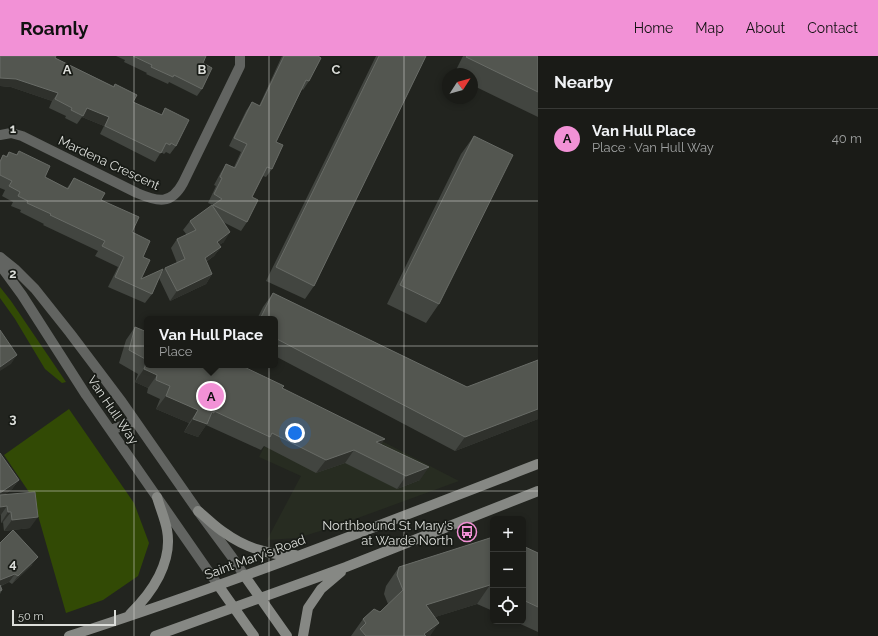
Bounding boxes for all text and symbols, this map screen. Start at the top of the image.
text: Roamly [20,17,88,39]
text: Home [634,20,673,36]
text: Map [695,20,724,36]
text: About [746,20,785,36]
text: Contact [807,20,858,36]
text: A [63,62,72,77]
text: B [198,62,207,77]
text: C [332,62,341,77]
north arrow [442,68,478,104]
text: Nearby [554,72,613,92]
text: 1 [10,121,17,136]
text: Van Hull Place [592,122,696,140]
text: A [563,131,571,146]
text: 40 m [832,131,862,146]
street label: Mardena Crescent [56,133,163,193]
text: Place · Van Hull Way [592,140,714,155]
text: 2 [9,266,17,281]
popup [144,316,278,368]
text: Van Hull Place [159,326,263,344]
text: Place [159,344,193,359]
street label: Van Hull Way [84,373,142,447]
pin: A [198,381,224,411]
text: 3 [9,411,17,426]
your location [285,423,305,443]
map controls [490,516,526,624]
button: + [490,516,526,552]
place label: Northbound St Mary's at Warde North [322,518,453,548]
bus stop icon: Northbound St Mary's at Warde North [456,521,478,543]
street label: Saint Mary's Road [203,532,307,582]
button: − [490,552,526,588]
text: 4 [9,556,17,571]
button: locate [490,588,526,624]
scale bar [12,608,116,627]
text: 50 m [18,610,44,623]

